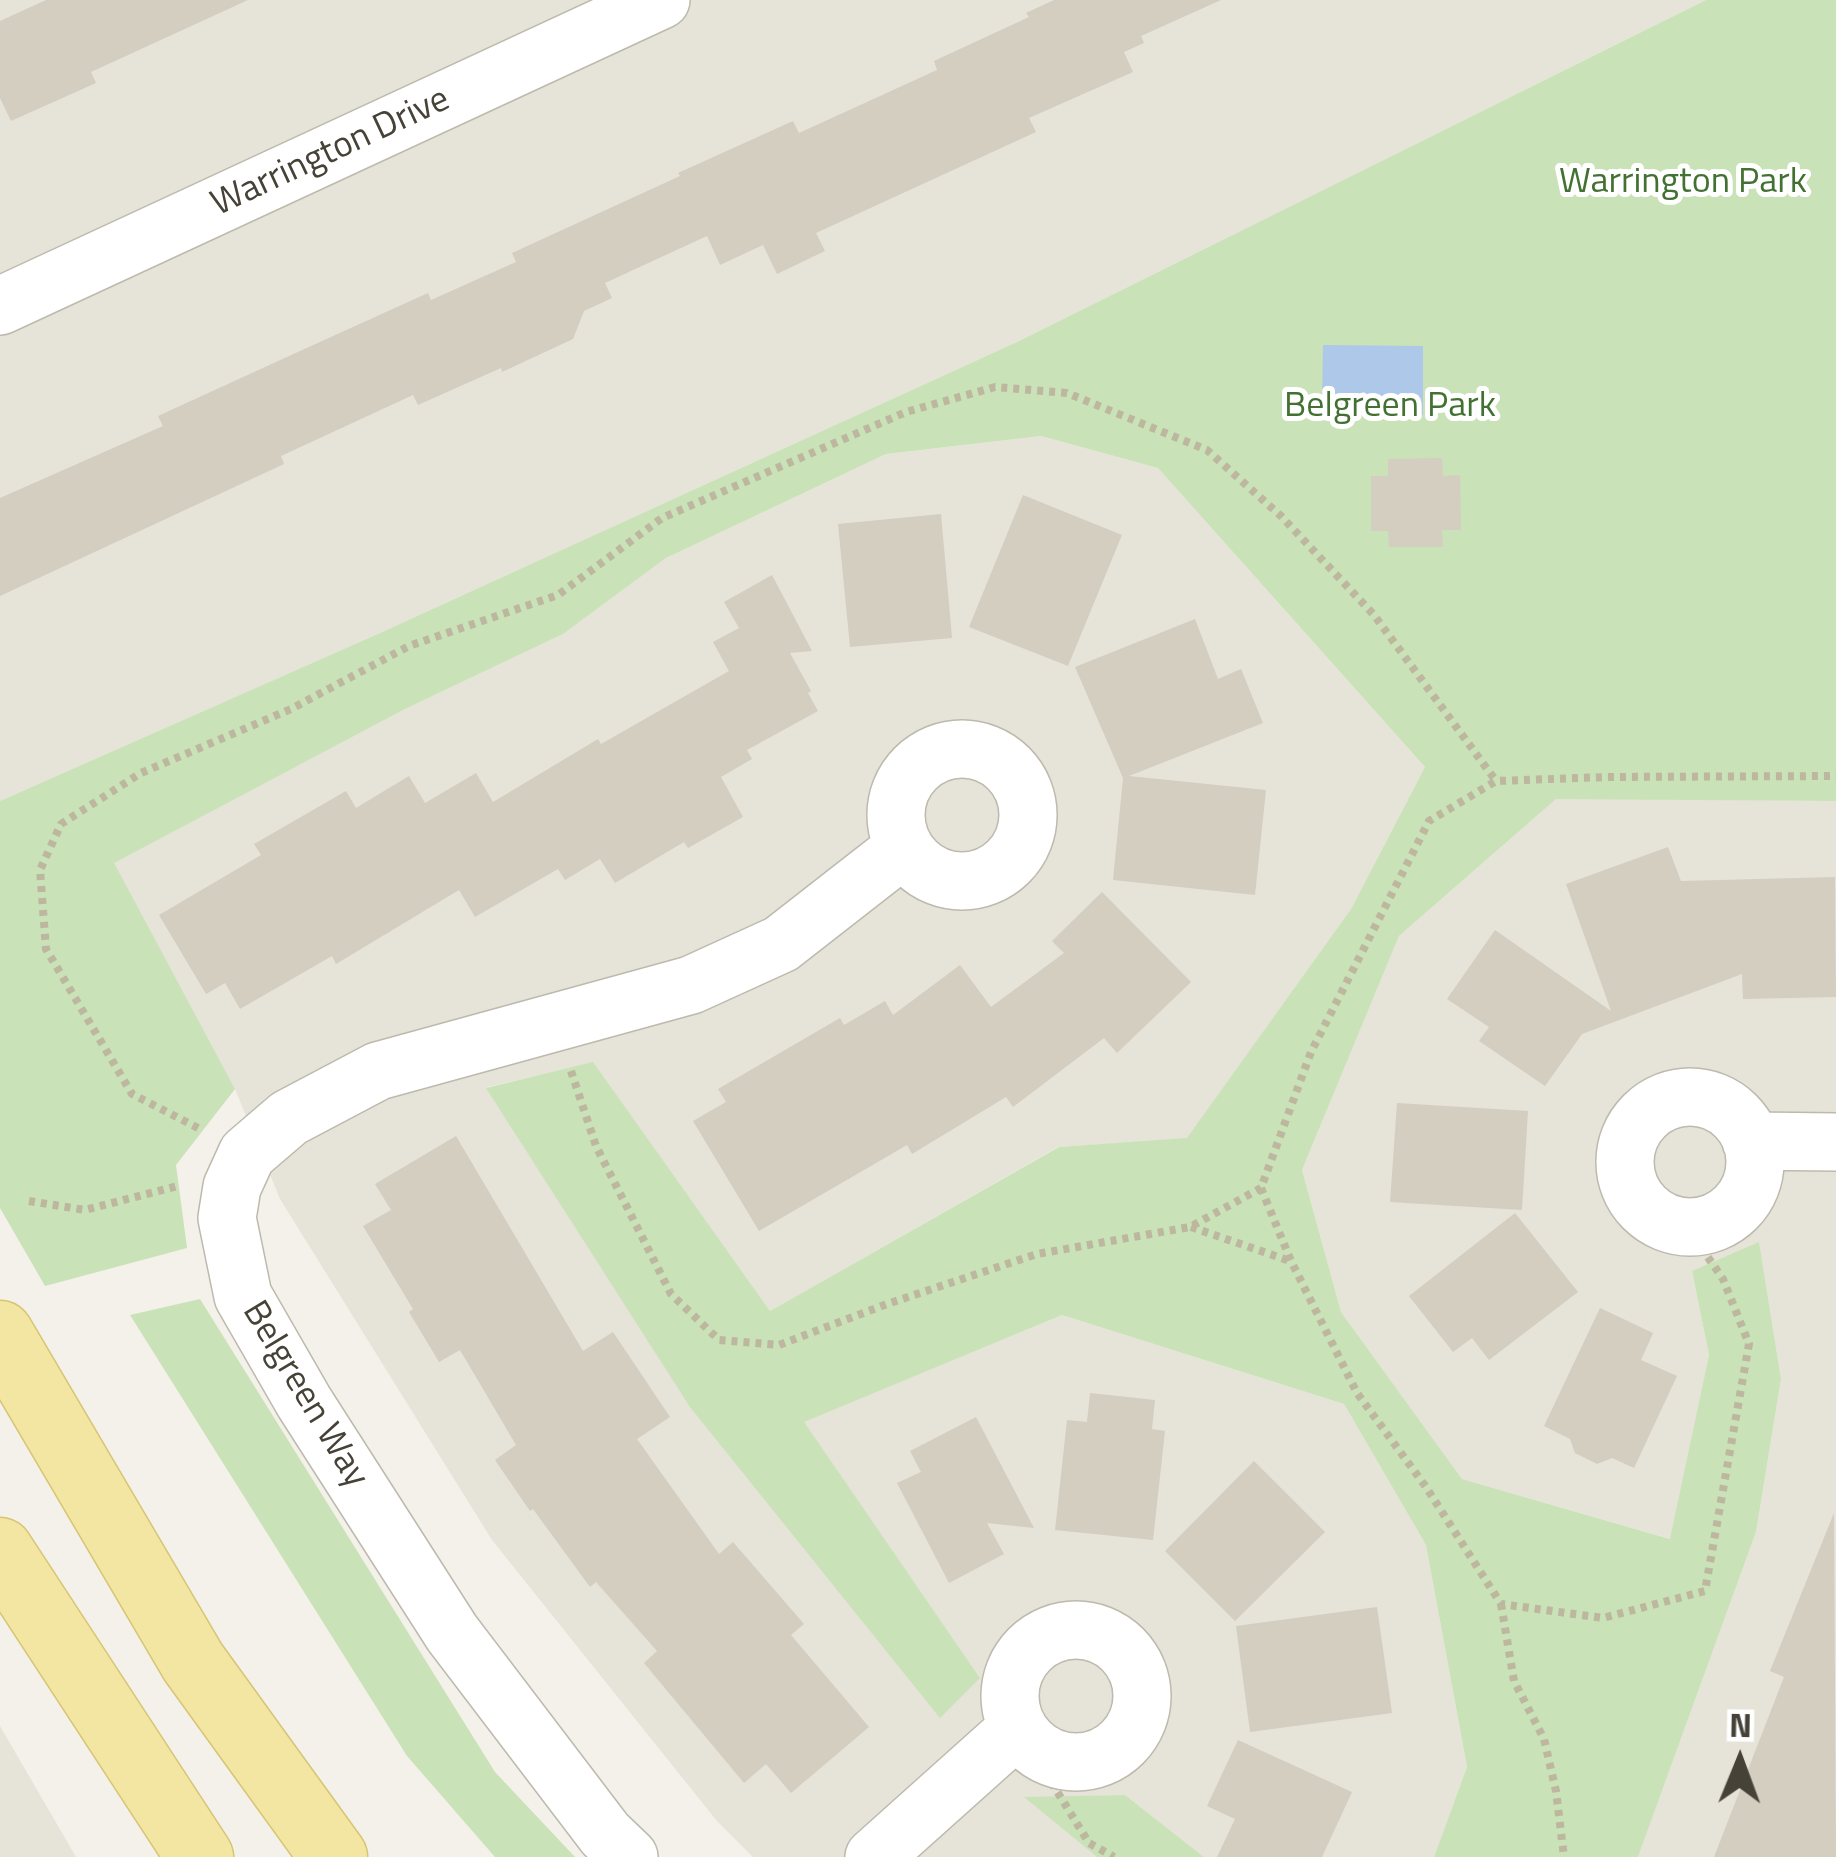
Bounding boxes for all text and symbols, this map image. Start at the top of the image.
street label: Warrington Drive [205,79,457,227]
park label: Warrington Park [1559,161,1807,205]
park label: Belgreen Park [1284,385,1496,429]
street label: Belgreen Way [232,1294,376,1496]
text: N [1729,1700,1753,1750]
north arrow [1680,1701,1800,1821]

